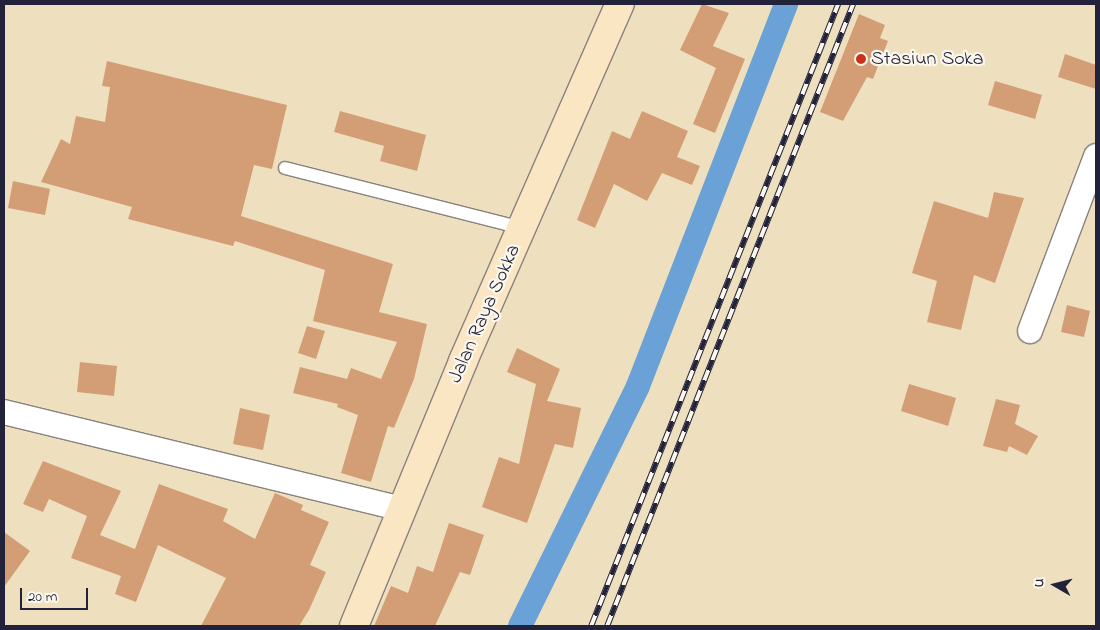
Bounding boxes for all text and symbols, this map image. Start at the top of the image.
place label: Stasiun Soka [871,47,984,71]
marker: Stasiun Soka [855,53,867,65]
street label: Jalan Raya Sokka [444,241,526,387]
north arrow [1030,560,1080,610]
text: U [1029,577,1051,589]
scale bar [22,578,90,610]
text: 20 m [28,586,57,608]

